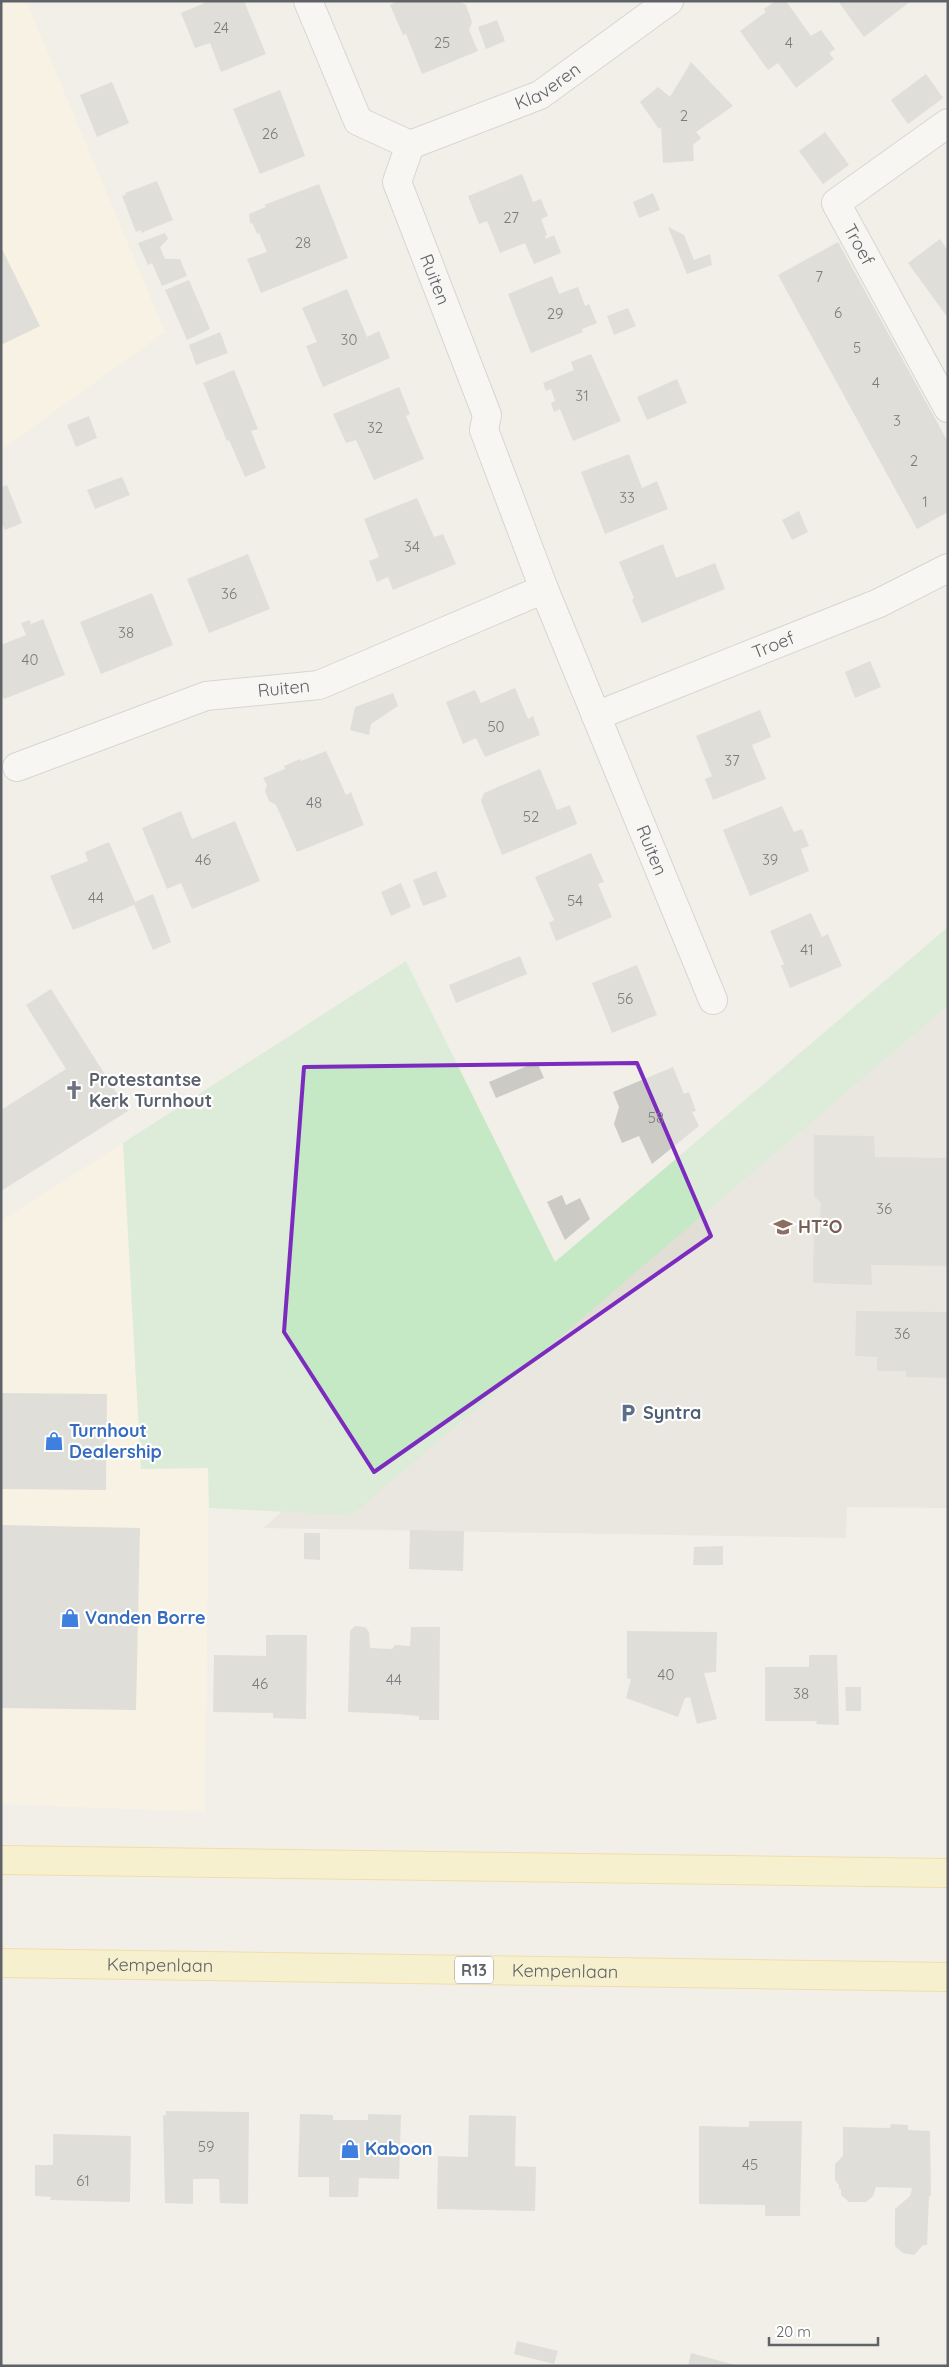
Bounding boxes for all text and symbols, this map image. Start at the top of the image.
house number: 24 [213,18,229,37]
house number: 25 [434,33,450,52]
house number: 4 [785,33,793,52]
street label: Klaveren [511,57,585,115]
house number: 2 [680,106,688,125]
house number: 26 [262,124,278,143]
house number: 27 [503,208,519,227]
street label: Troef [839,220,880,270]
house number: 28 [295,233,311,252]
street label: Ruiten [415,251,455,308]
house number: 7 [815,267,823,286]
house number: 6 [834,303,842,322]
house number: 29 [547,304,563,323]
house number: 30 [341,330,357,349]
house number: 5 [853,338,861,357]
house number: 4 [872,373,880,392]
house number: 31 [575,386,589,405]
house number: 3 [893,411,901,430]
house number: 32 [367,418,383,437]
house number: 2 [910,451,918,470]
house number: 33 [619,488,635,507]
house number: 1 [922,492,928,511]
house number: 34 [404,537,420,556]
house number: 36 [221,584,237,603]
house number: 38 [118,623,134,642]
street label: Troef [749,626,798,664]
house number: 40 [22,650,38,669]
street label: Ruiten [256,674,311,702]
house number: 50 [487,717,505,736]
house number: 37 [724,751,740,770]
house number: 48 [306,793,322,812]
house number: 52 [523,807,539,826]
street label: Ruiten [631,821,673,879]
house number: 46 [195,850,211,869]
house number: 39 [762,850,778,869]
house number: 44 [88,888,104,907]
house number: 54 [567,891,583,910]
house number: 41 [800,940,814,959]
house number: 56 [617,989,633,1008]
place label: Protestantse Kerk Turnhout [89,1068,212,1112]
church icon: Protestantse Kerk Turnhout [63,1079,85,1101]
house number: 58 [648,1108,664,1127]
house number: 36 [876,1199,892,1218]
place label: HT²O [798,1215,842,1238]
school or university icon: HT²O [772,1216,794,1238]
house number: 36 [894,1324,910,1343]
place label: Syntra [643,1401,701,1424]
parking icon: Syntra [617,1402,639,1424]
place label: Turnhout Dealership [69,1419,162,1463]
shop icon: Turnhout Dealership [43,1430,65,1452]
place label: Vanden Borre [85,1606,206,1629]
shop icon: Vanden Borre [59,1607,81,1629]
house number: 40 [658,1665,674,1684]
house number: 44 [386,1670,402,1689]
house number: 46 [252,1674,268,1693]
house number: 38 [793,1684,809,1703]
street label: Kempenlaan [107,1953,213,1977]
road number: R13 [455,1956,493,1984]
street label: Kempenlaan [512,1959,618,1983]
house number: 59 [198,2137,214,2156]
place label: Kaboon [365,2137,433,2160]
shop icon: Kaboon [339,2138,361,2160]
house number: 45 [742,2155,758,2174]
house number: 61 [76,2171,90,2190]
scale bar [769,2314,878,2346]
text: 20 m [776,2322,811,2341]

